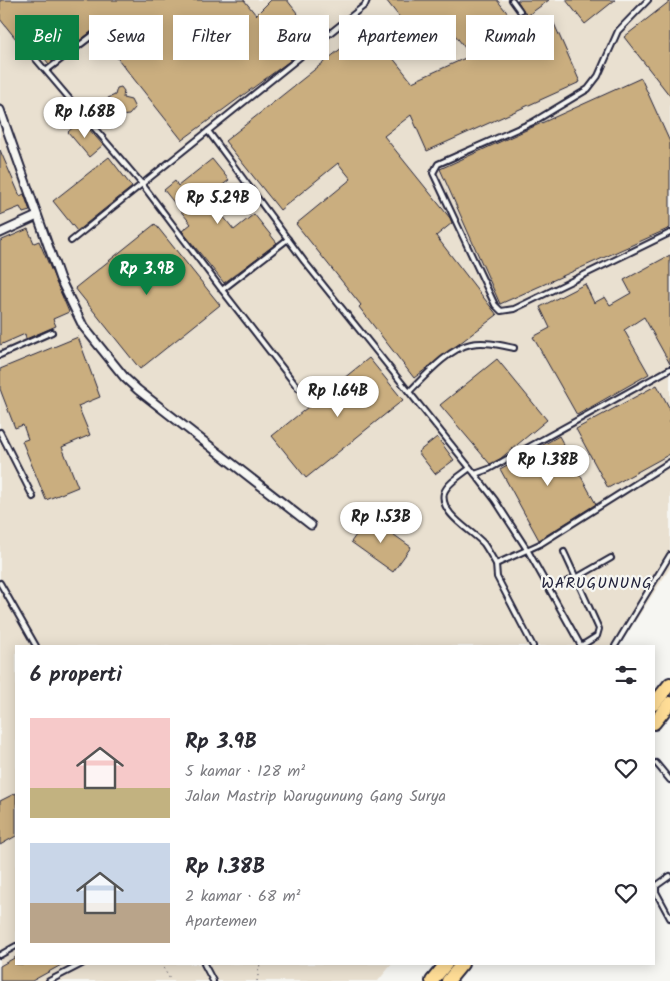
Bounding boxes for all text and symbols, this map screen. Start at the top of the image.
chip: Beli [15,15,79,60]
chip: Sewa [89,15,163,60]
chip: Filter [173,15,249,60]
chip: Baru [259,15,329,60]
chip: Apartemen [339,15,456,60]
chip: Rumah [466,15,554,60]
pin: Rp 1.68B [33,96,137,139]
text: Rp 1.68B [54,100,116,125]
pin: Rp 5.29B [166,182,270,225]
text: Rp 5.29B [186,186,250,211]
pin: Rp 3.9B [101,254,193,296]
text: Rp 3.9B [119,257,175,282]
pin: Rp 1.64B [286,376,390,418]
text: Rp 1.64B [308,379,368,404]
pin: Rp 1.38B [496,444,600,487]
text: Rp 1.38B [517,448,579,473]
pin: Rp 1.53B [329,502,433,544]
text: Rp 1.53B [351,505,411,530]
district label: WARUGUNUNG [541,571,653,596]
text: 6 properti [30,659,122,692]
icon: filters [612,661,640,689]
text: Rp 3.9B [185,726,257,759]
icon: home [70,738,130,798]
icon: heart [612,754,640,782]
text: 5 kamar · 128 m² [185,759,305,784]
text: Jalan Mastrip Warugunung Gang Surya [185,784,446,809]
text: Rp 1.38B [185,851,265,884]
icon: home [70,863,130,923]
icon: heart [612,879,640,907]
text: 2 kamar · 68 m² [185,884,301,909]
text: Apartemen [185,909,257,934]

